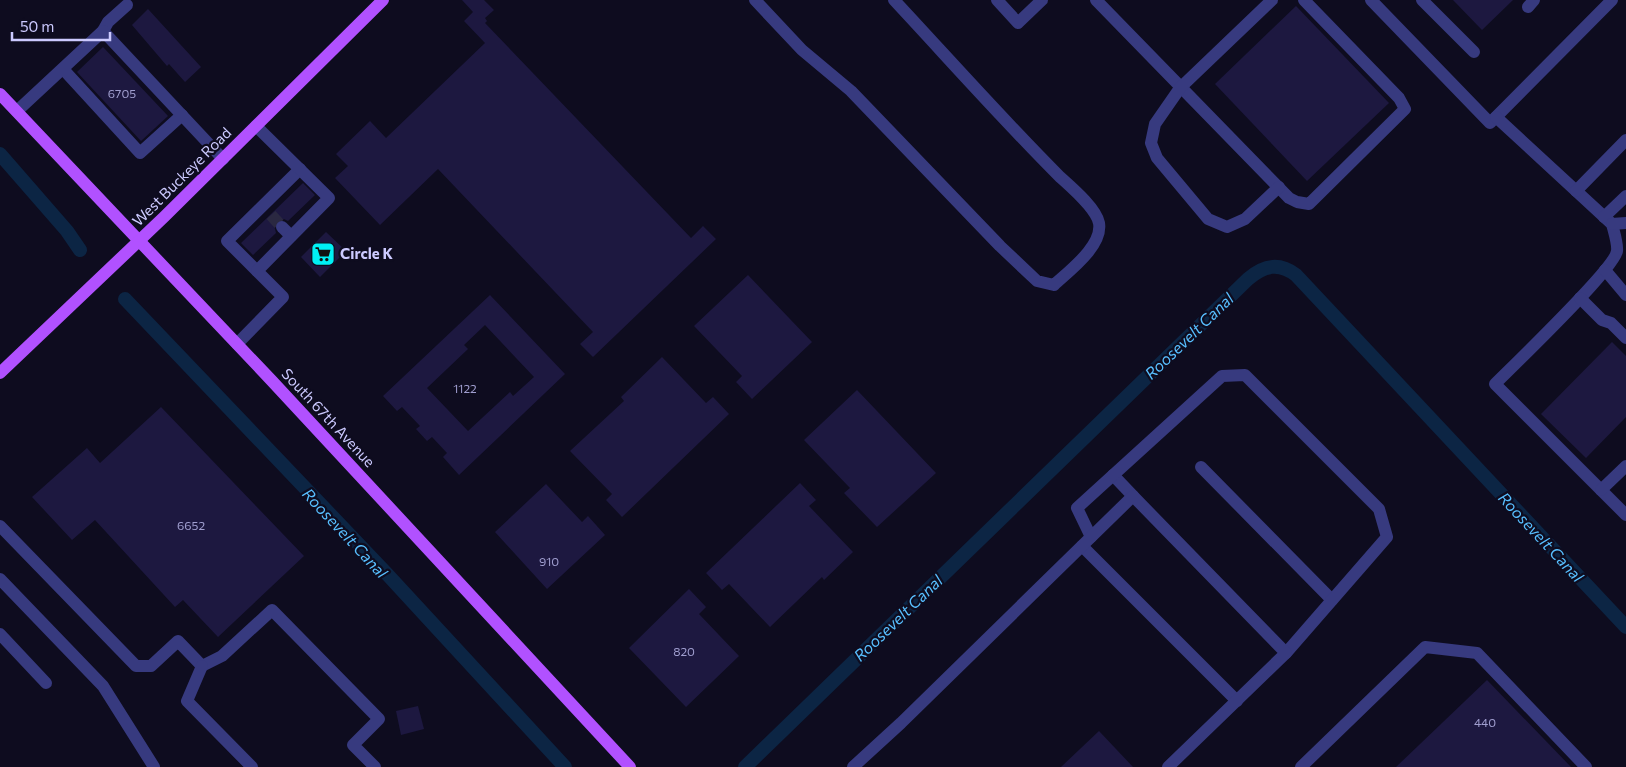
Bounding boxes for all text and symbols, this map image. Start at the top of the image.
scale bar [12,10,110,42]
text: 50 m [20,17,54,35]
house number: 6705 [108,86,136,100]
street label: West Buckeye Road [128,123,234,229]
supermarket icon: Circle K [310,241,336,267]
place label: Circle K [340,244,394,262]
water label: Roosevelt Canal [1140,288,1238,383]
street label: South 67th Avenue [278,364,379,470]
house number: 1122 [453,381,477,395]
water label: Roosevelt Canal [299,484,392,582]
water label: Roosevelt Canal [1495,488,1588,586]
house number: 6652 [177,518,205,532]
house number: 910 [539,554,559,568]
water label: Roosevelt Canal [849,570,947,665]
house number: 820 [673,644,695,658]
house number: 440 [1474,715,1496,729]

